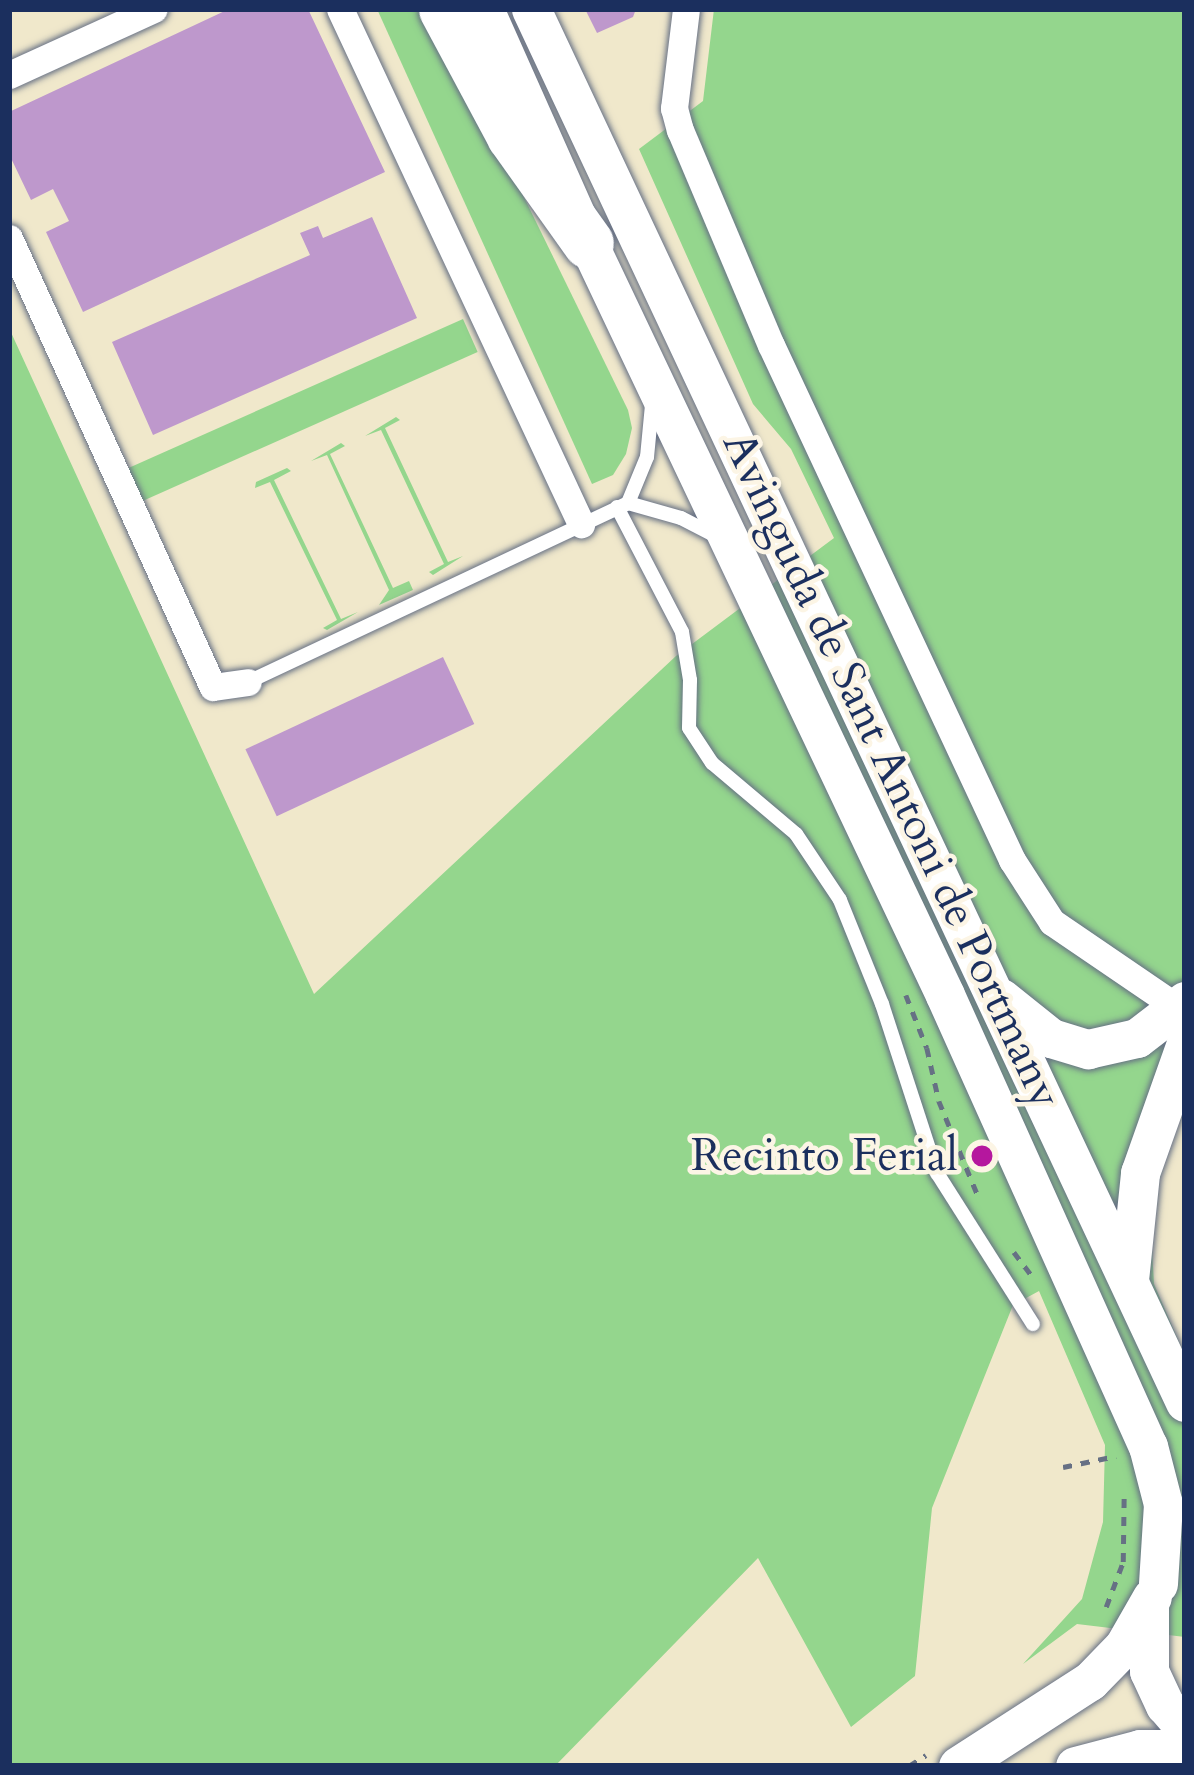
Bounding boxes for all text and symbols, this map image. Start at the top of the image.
street label: Avinguda de Sant Antoni de Portmany [711,423,1073,1117]
place label: Recinto Ferial [691,1129,958,1183]
marker: Recinto Ferial [969,1143,995,1169]

